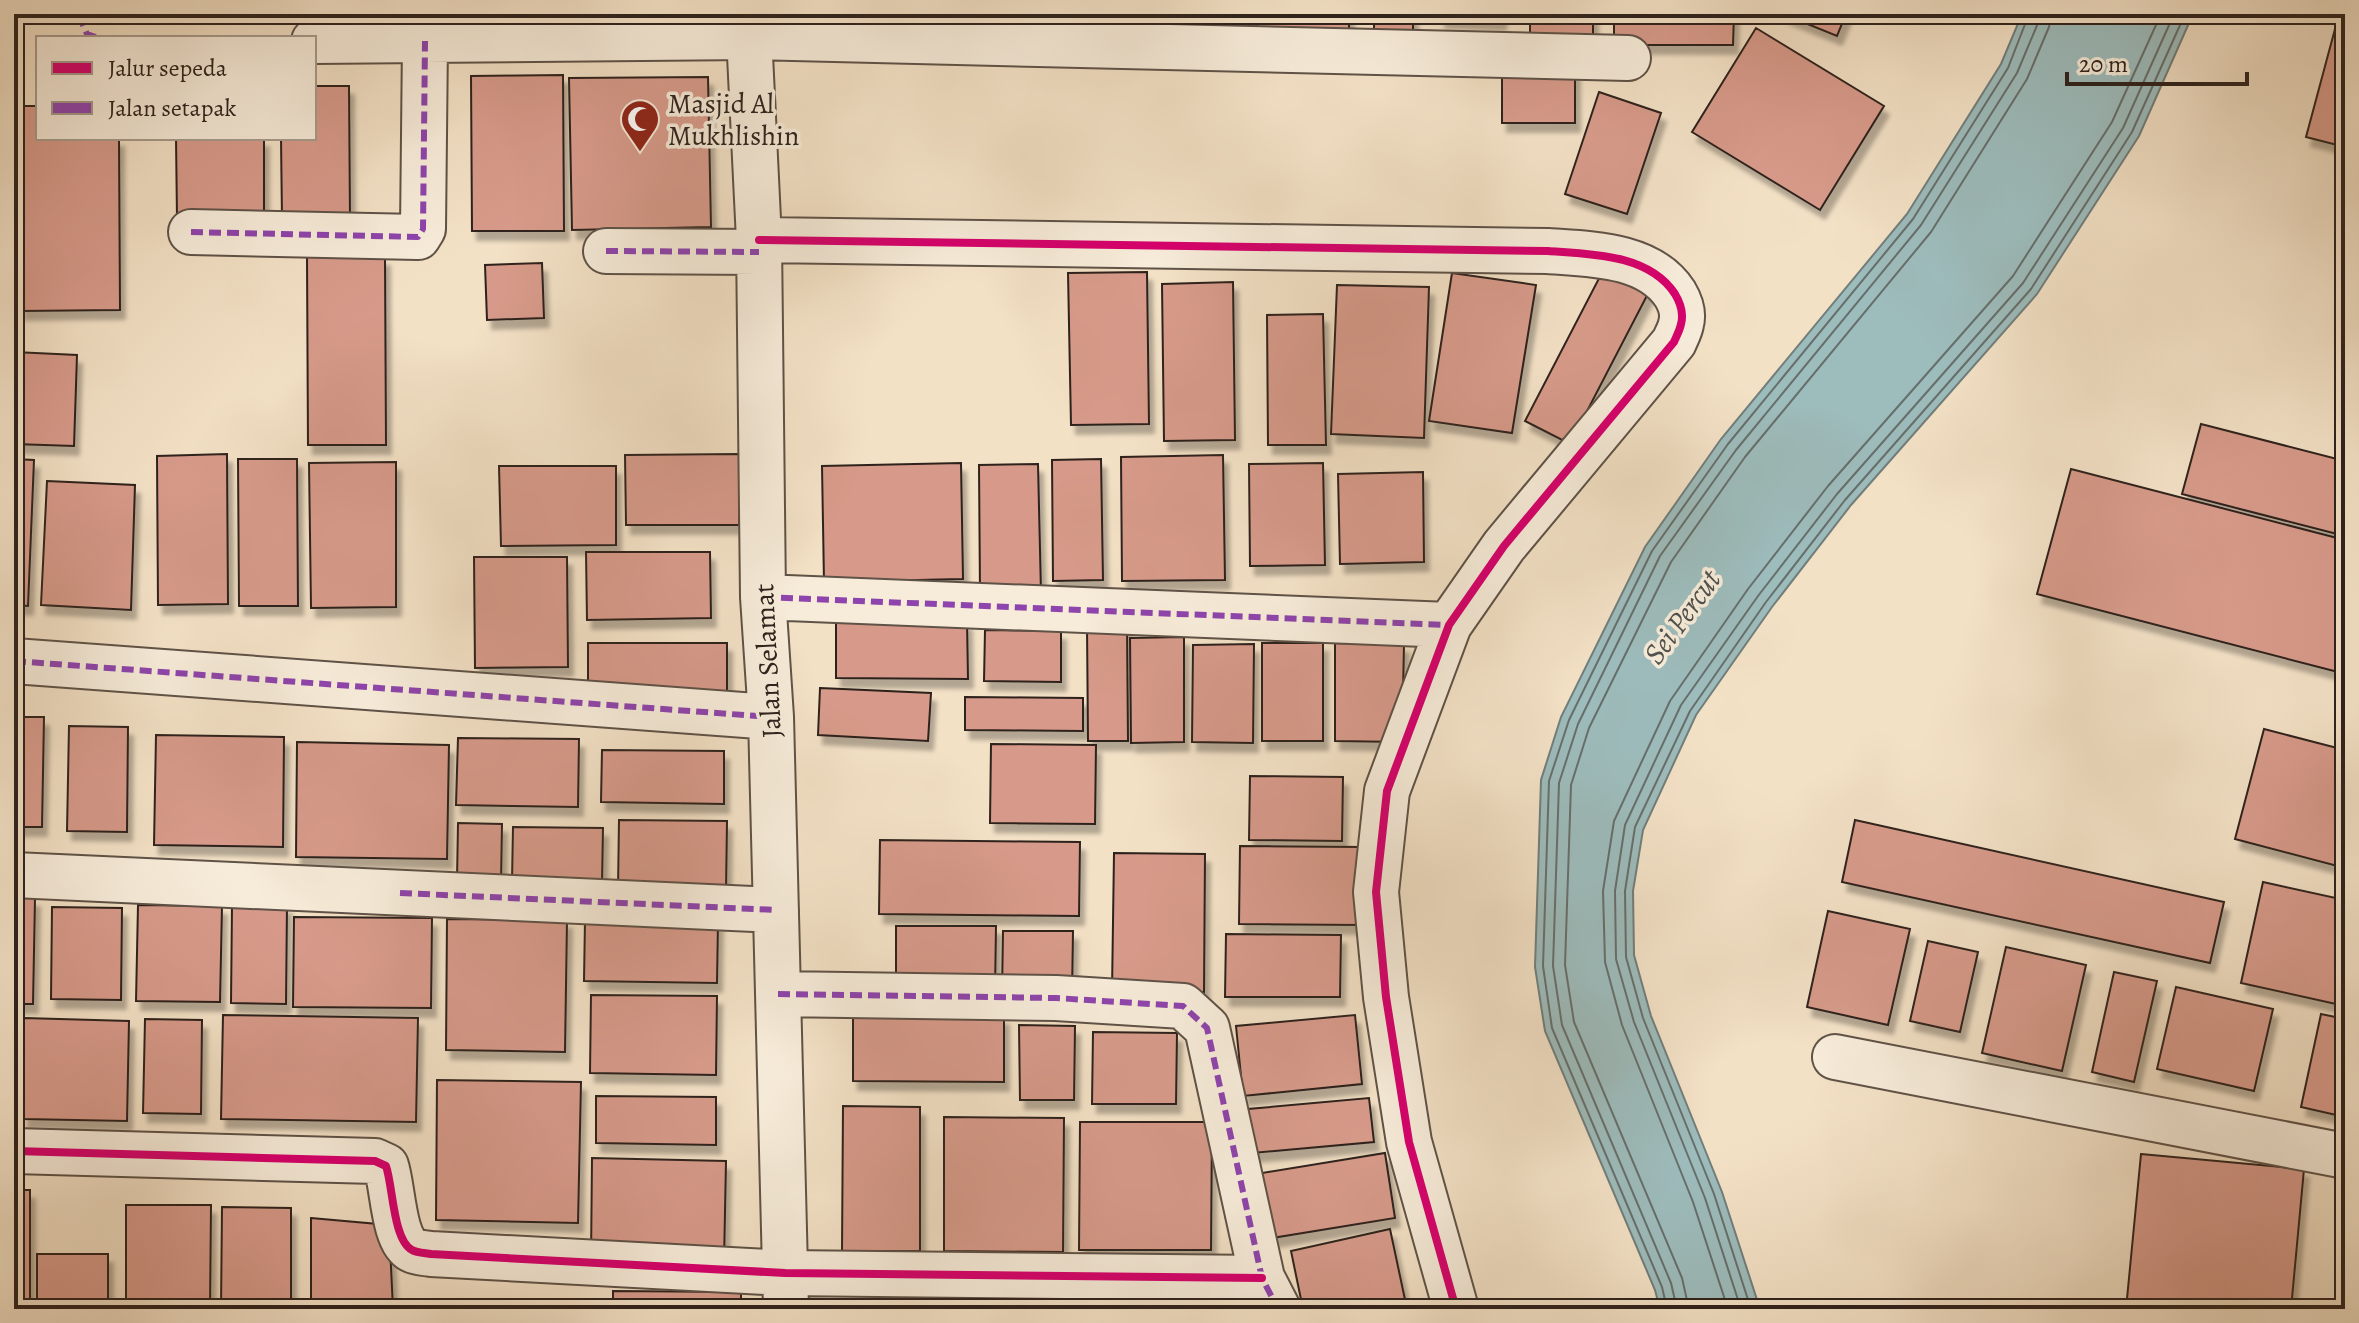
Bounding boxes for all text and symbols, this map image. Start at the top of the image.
legend [36,36,316,140]
scale bar [2067,36,2247,86]
text: 20 m [2079,48,2128,80]
text: Jalur sepeda [108,52,228,84]
place label: Masjid Al Mukhlishin [668,85,799,155]
text: Jalan setapak [108,92,237,124]
mosque icon: Masjid Al Mukhlishin [619,98,661,153]
water label: Sei Percut [1634,561,1731,672]
street label: Jalan Selamat [745,583,791,739]

